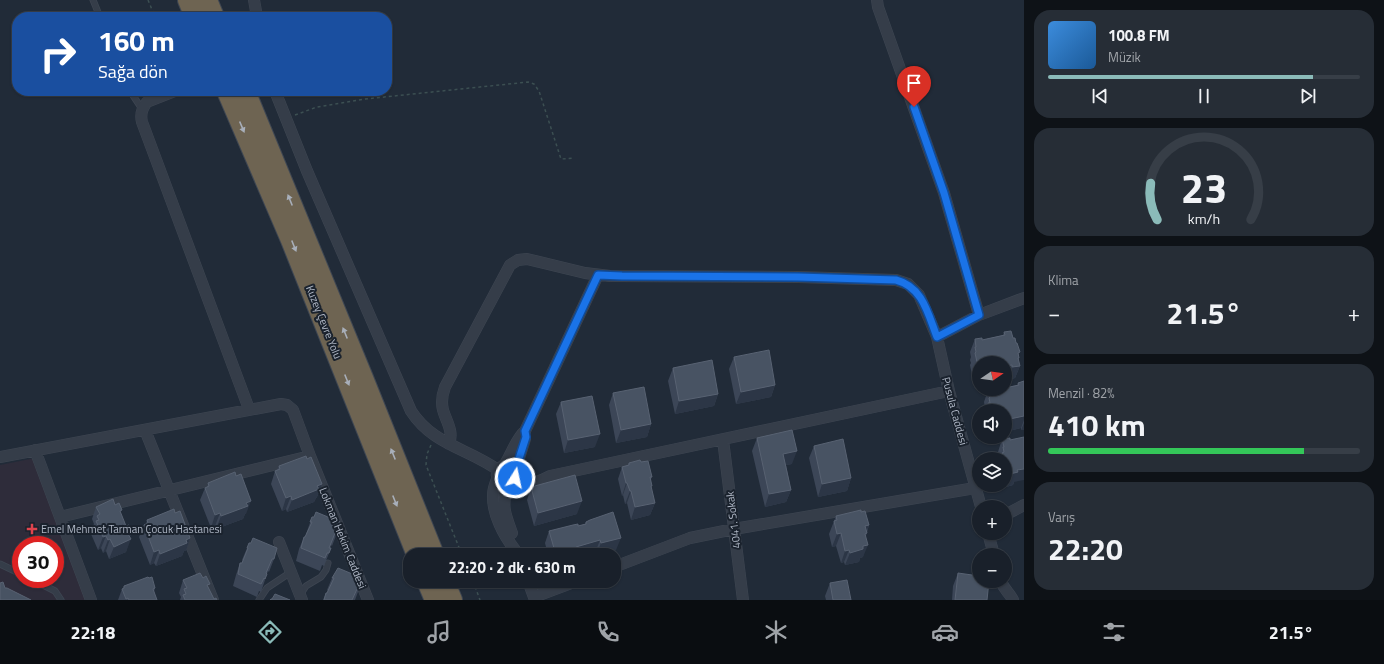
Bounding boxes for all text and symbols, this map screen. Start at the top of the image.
text: 160 m [98,19,175,62]
text: 100.8 FM [1108,24,1170,47]
icon: right [32,28,84,80]
text: Müzik [1108,47,1141,67]
text: Sağa dön [98,58,168,85]
pin [897,66,931,107]
icon: arrive [903,72,925,94]
icon: previous [1089,85,1111,107]
icon: pause [1193,85,1215,107]
icon: next [1297,85,1319,107]
one-way arrow [240,121,246,133]
text: 23 [1181,156,1227,219]
one-way arrow [286,194,292,206]
text: km/h [1188,208,1220,230]
one-way arrow [291,241,297,253]
text: Klima [1048,270,1079,290]
street label: Kuzey Çevre Yolu [302,283,346,361]
text: 21.5° [1167,290,1241,336]
text: − [1048,296,1060,330]
text: + [1348,296,1360,330]
one-way arrow [341,327,347,339]
north arrow [972,356,1012,396]
map controls [972,356,1012,588]
one-way arrow [345,374,351,386]
street label: Pusula Caddesi [938,375,972,447]
text: Menzil · 82% [1048,383,1115,403]
text: 410 km [1048,402,1146,448]
button: sound [972,404,1012,444]
one-way arrow [390,447,396,459]
button: layers [972,452,1012,492]
position arrow [494,457,536,499]
street label: Lokman Hekim Caddesi [315,485,371,591]
street label: 4041. Sokak [721,490,744,549]
one-way arrow [393,495,399,507]
button: + [972,500,1012,540]
text: Varış [1048,507,1075,527]
place label: Emel Mehmet Tarman Çocuk Hastanesi [41,521,222,537]
marker: Emel Mehmet Tarman Çocuk Hastanesi [26,523,38,535]
text: 22:20 [1048,526,1123,572]
speed limit sign: 30 [12,536,64,588]
button: − [972,548,1012,588]
text: 22:20 · 2 dk · 630 m [448,556,576,579]
icon: directions [256,618,284,646]
icon: music [425,618,453,646]
icon: phone [594,618,622,646]
icon: climate [762,618,790,646]
icon: car [931,618,959,646]
icon: filters [1100,618,1128,646]
text: 22:18 [70,619,115,646]
text: 21.5° [1269,619,1314,646]

